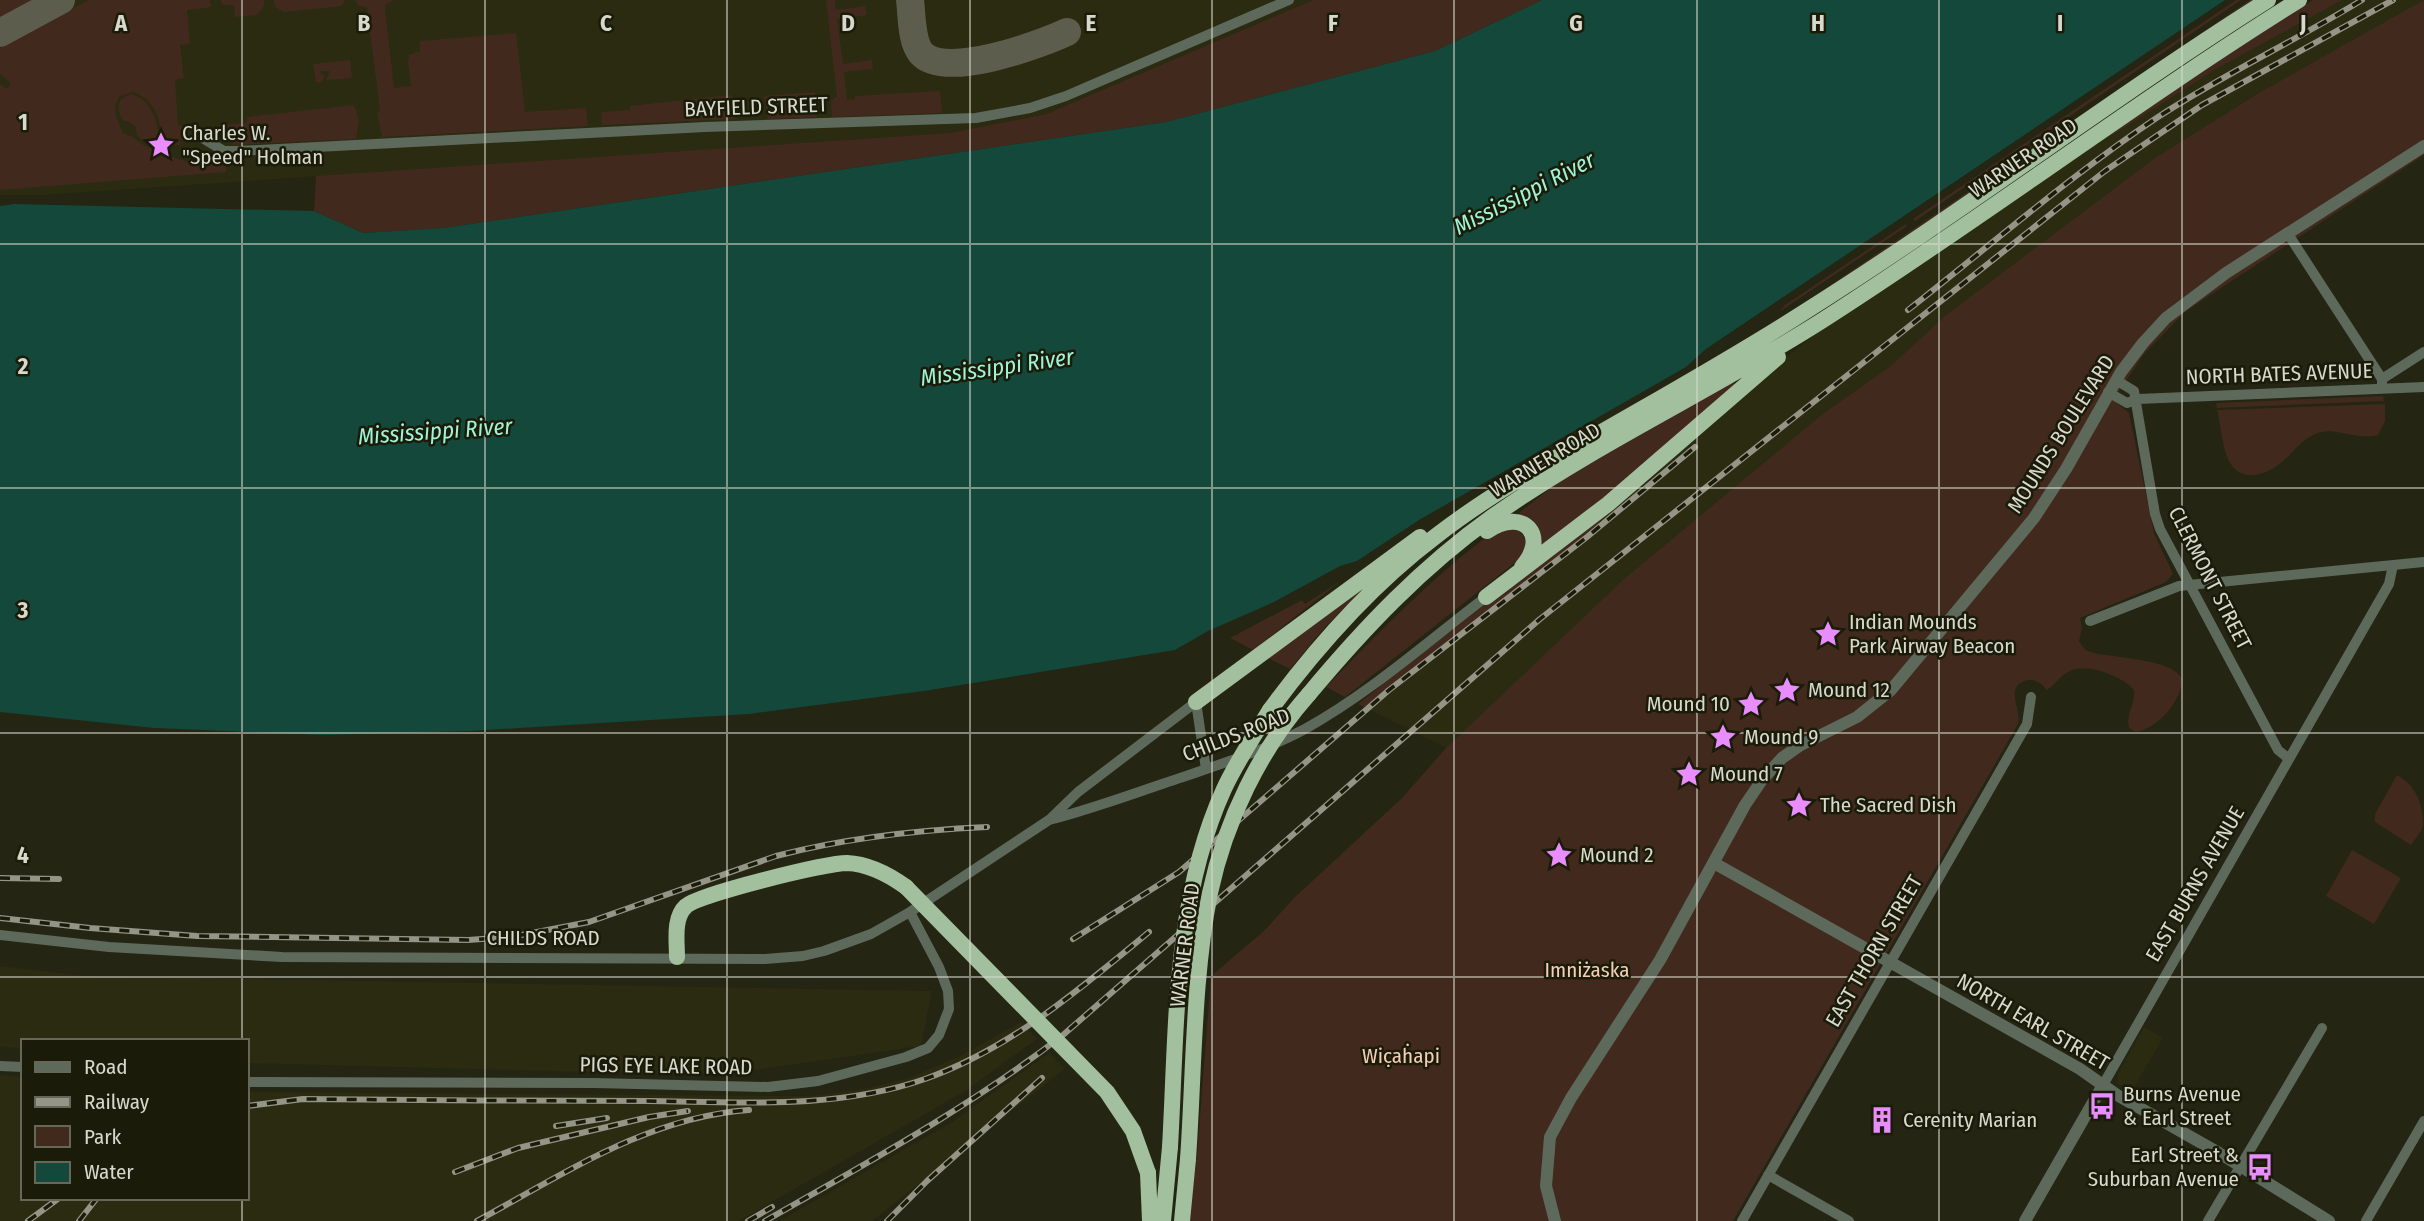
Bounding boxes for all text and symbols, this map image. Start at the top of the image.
text: A [114,9,128,37]
text: B [358,9,371,37]
text: C [600,9,612,37]
text: D [841,9,855,37]
text: E [1086,9,1097,37]
text: F [1328,9,1338,37]
text: G [1569,9,1583,37]
text: H [1811,9,1825,37]
text: I [2057,9,2063,37]
text: J [2299,9,2306,37]
street label: BAYFIELD STREET [684,91,828,122]
text: 1 [18,108,28,136]
street label: WARNER ROAD [1964,112,2082,204]
place label: Charles W. "Speed" Holman [182,120,323,170]
place icon: Charles W. "Speed" Holman [146,130,176,160]
water label: Mississippi River [1449,145,1600,241]
water label: Mississippi River [918,342,1077,392]
street label: MOUNDS BOULEVARD [2002,350,2120,518]
text: 2 [17,352,29,380]
street label: NORTH BATES AVENUE [2185,358,2373,390]
water label: Mississippi River [357,412,514,450]
street label: WARNER ROAD [1485,417,1605,503]
street label: CLERMONT STREET [2163,502,2257,654]
text: 3 [17,596,29,624]
place label: Indian Mounds Park Airway Beacon [1849,609,2015,659]
place icon: Indian Mounds Park Airway Beacon [1813,619,1843,649]
place icon: Mound 12 [1772,675,1802,705]
place label: Mound 12 [1808,677,1890,703]
place icon: Mound 10 [1736,689,1766,719]
place label: Mound 10 [1647,691,1730,717]
street label: CHILDS ROAD [1178,703,1294,767]
place icon: Mound 9 [1708,722,1738,752]
place label: Mound 9 [1744,724,1818,750]
place icon: Mound 7 [1674,759,1704,789]
place label: Mound 7 [1710,761,1783,787]
place icon: The Sacred Dish [1784,790,1814,820]
place label: The Sacred Dish [1820,792,1957,818]
street label: EAST BURNS AVENUE [2140,802,2250,966]
place icon: Mound 2 [1544,840,1574,870]
text: 4 [17,841,29,869]
place label: Mound 2 [1580,842,1653,868]
street label: EAST THORN STREET [1820,870,1928,1031]
street label: WARNER ROAD [1164,882,1206,1008]
street label: CHILDS ROAD [486,925,600,951]
park label: Imniżaska [1545,957,1629,983]
street label: NORTH EARL STREET [1952,968,2114,1076]
legend [21,1039,248,1200]
park label: Wic̣aḣapi [1362,1043,1440,1069]
street label: PIGS EYE LAKE ROAD [579,1051,753,1081]
text: Road [84,1054,128,1080]
place label: Burns Avenue & Earl Street [2123,1081,2241,1131]
text: Railway [84,1089,150,1115]
bus stop icon: Burns Avenue & Earl Street [2087,1091,2117,1121]
building icon: Cerenity Marian [1867,1105,1897,1135]
place label: Cerenity Marian [1903,1107,2037,1133]
text: Park [84,1124,122,1150]
place label: Earl Street & Suburban Avenue [2088,1142,2239,1192]
bus stop icon: Earl Street & Suburban Avenue [2245,1152,2275,1182]
text: Water [84,1159,134,1185]

